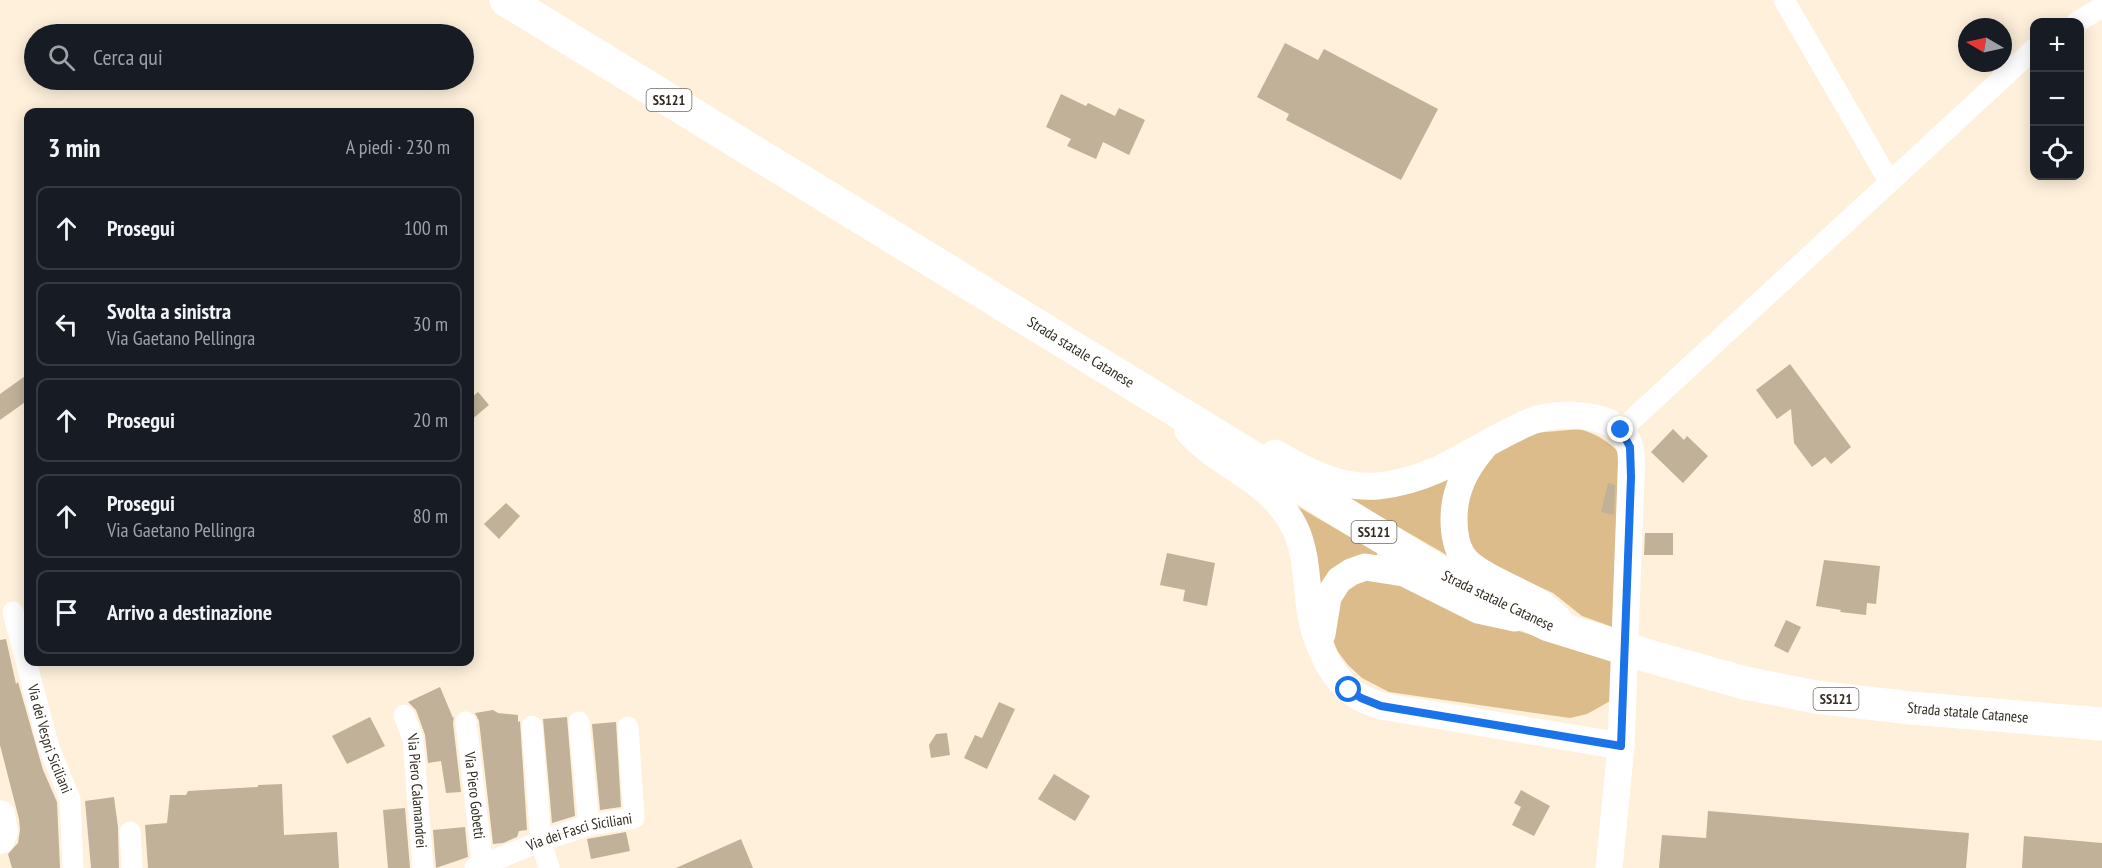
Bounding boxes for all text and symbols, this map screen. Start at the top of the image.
north arrow [1958,18,2012,72]
map controls [2030,18,2084,180]
button: + [2030,18,2084,72]
search box [24,24,474,90]
icon: search [45,41,78,74]
text: Cerca qui [93,43,163,71]
button: − [2030,72,2084,126]
road number: SS121 [646,89,692,111]
button: locate [2030,126,2084,180]
text: 3 min [48,131,101,164]
text: A piedi · 230 m [346,134,450,160]
icon: ahead [50,212,83,245]
text: Prosegui [107,214,175,242]
text: 100 m [404,215,448,241]
text: Svolta a sinistra [107,297,231,325]
icon: left [50,308,83,341]
text: 30 m [413,311,448,337]
street label: Strada statale Catanese [1024,312,1138,392]
text: Via Gaetano Pellingra [107,325,255,351]
icon: ahead [50,404,83,437]
text: Prosegui [107,406,175,434]
text: 20 m [413,407,448,433]
route end [1607,416,1633,442]
text: Prosegui [107,489,175,517]
icon: ahead [50,500,83,533]
text: 80 m [413,503,448,529]
text: Via Gaetano Pellingra [107,517,255,543]
road number: SS121 [1352,521,1396,543]
street label: Strada statale Catanese [1439,566,1556,635]
icon: arrive [50,596,83,629]
text: Arrivo a destinazione [107,598,272,626]
route start [1335,676,1361,702]
street label: Via dei Vespri Siciliani [23,681,77,796]
road number: SS121 [1814,688,1858,710]
street label: Strada statale Catanese [1906,698,2029,727]
street label: Via Piero Calamandrei [403,730,431,849]
street label: Via Piero Gobetti [460,750,490,840]
street label: Via dei Fasci Siciliani [523,808,633,855]

